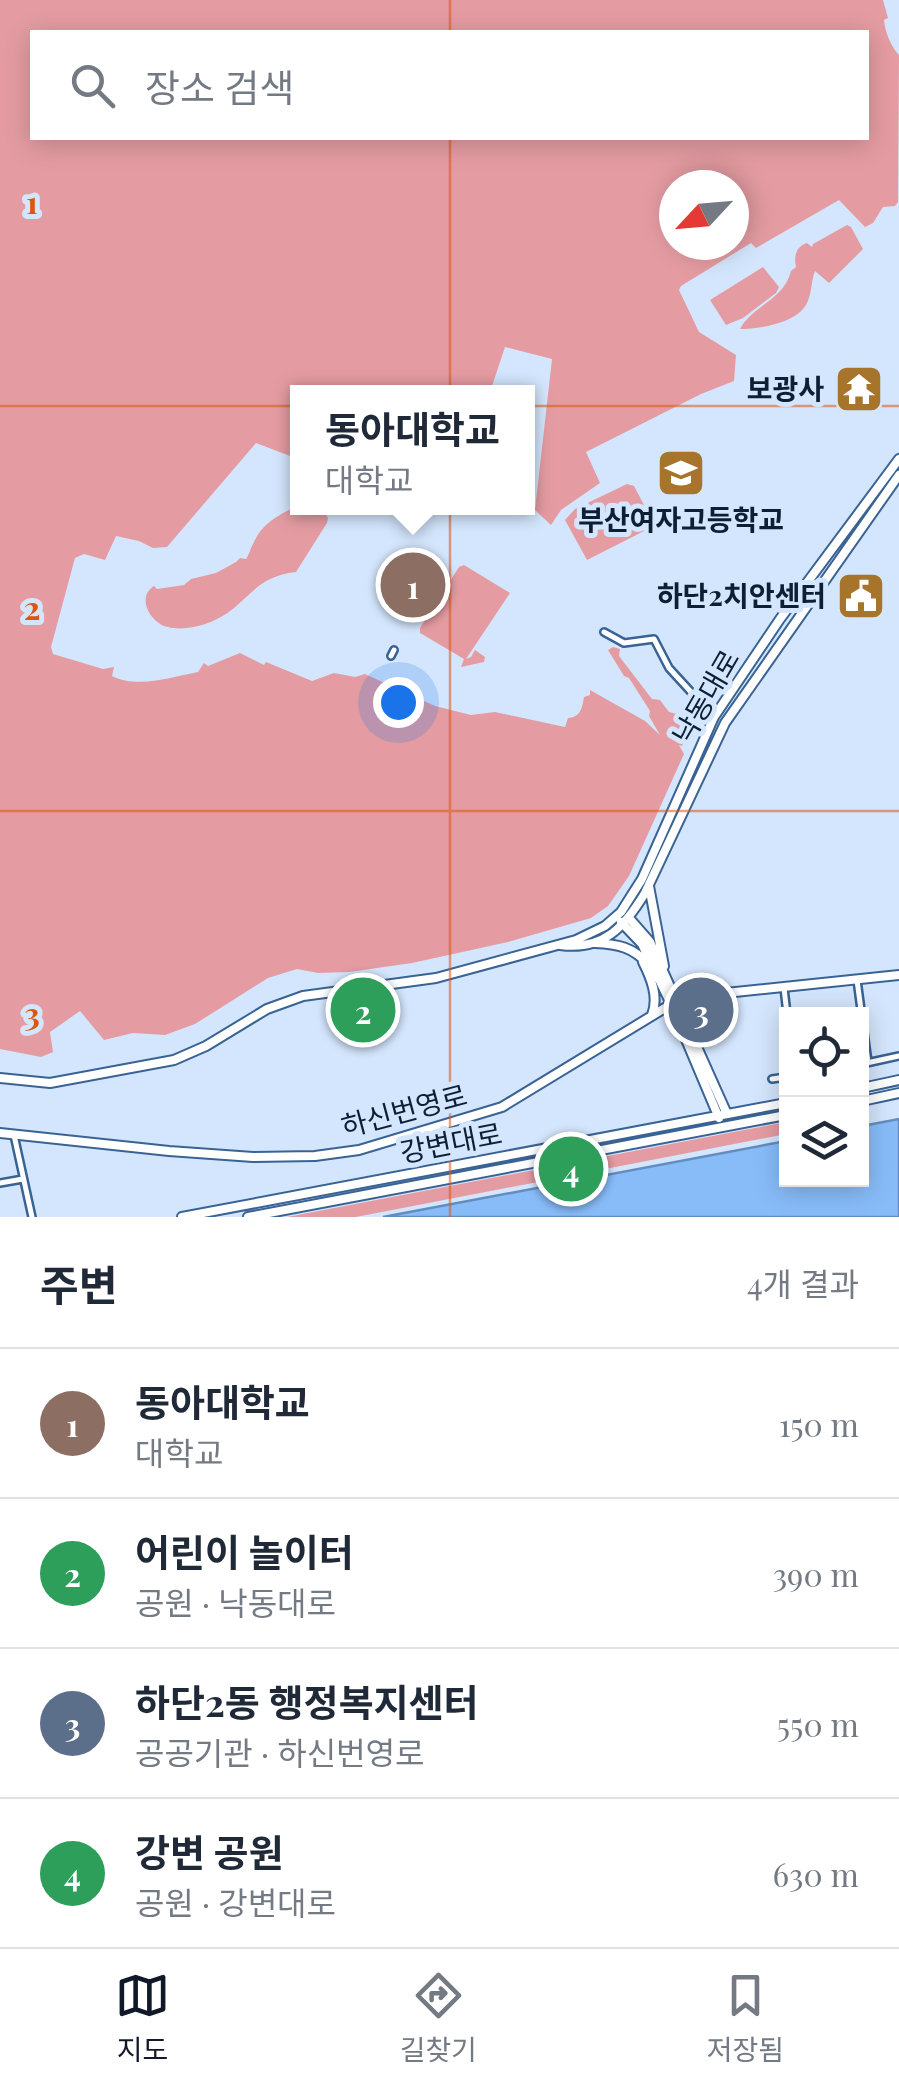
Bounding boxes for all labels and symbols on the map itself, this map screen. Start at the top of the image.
north arrow [659,170,749,260]
text: 1 [26,179,38,222]
temple icon: 보광사 [833,363,885,415]
place label: 보광사 [747,369,824,406]
school or university icon: 부산여자고등학교 [655,447,707,499]
place label: 부산여자고등학교 [578,500,784,537]
pin: 1 [380,548,446,622]
public building icon: 하단2치안센터 [835,570,887,622]
place label: 하단2치안센터 [657,576,826,613]
text: 2 [24,585,40,628]
street label: 낙동대로 [663,642,746,750]
your location [373,677,424,728]
pin: 2 [330,972,396,1048]
pin: 3 [668,972,734,1048]
text: 3 [24,991,40,1034]
street label: 하신번영로 [337,1075,471,1144]
street label: 강변대로 [397,1114,505,1170]
pin: 4 [538,1132,604,1206]

